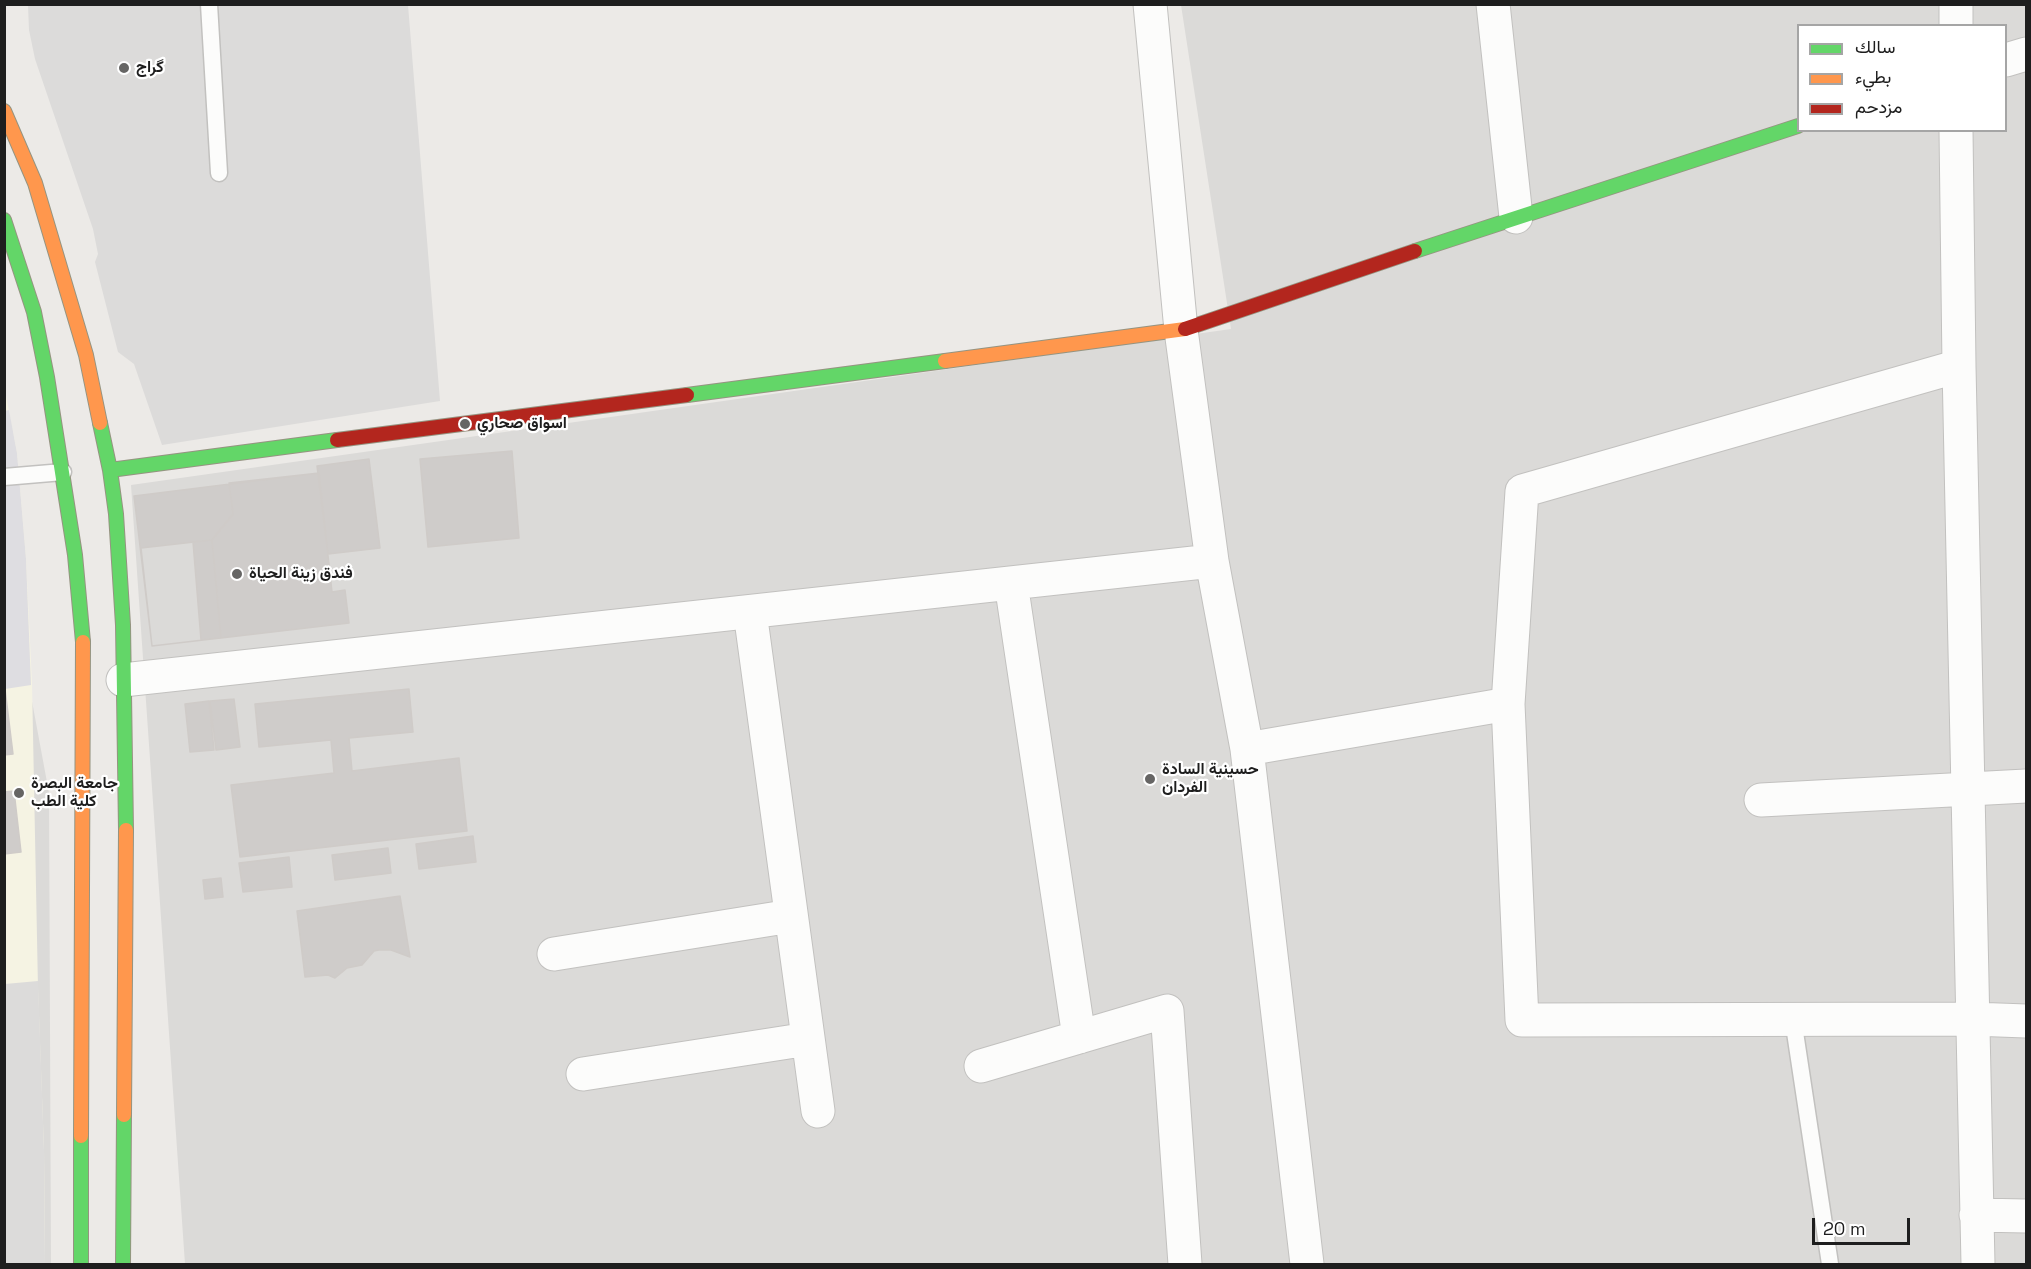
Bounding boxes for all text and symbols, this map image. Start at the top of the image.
legend [1797,24,2007,132]
text: سالك [1855,35,1895,58]
place label: گراج [136,58,164,78]
marker: گراج [117,61,131,75]
text: بطيء [1855,65,1891,88]
text: مزدحم [1855,95,1902,118]
place label: اسواق صحاري [477,414,567,434]
marker: اسواق صحاري [458,417,472,431]
place label: فندق زينة الحياة [249,564,353,584]
marker: فندق زينة الحياة [230,567,244,581]
place label: حسينية السادة الفردان [1162,760,1259,798]
marker: حسينية السادة الفردان [1143,772,1157,786]
place label: جامعة البصرة كلية الطب [31,774,118,812]
marker: جامعة البصرة كلية الطب [12,786,26,800]
scale bar [1815,1206,1912,1244]
text: 20 m [1823,1217,1866,1240]

